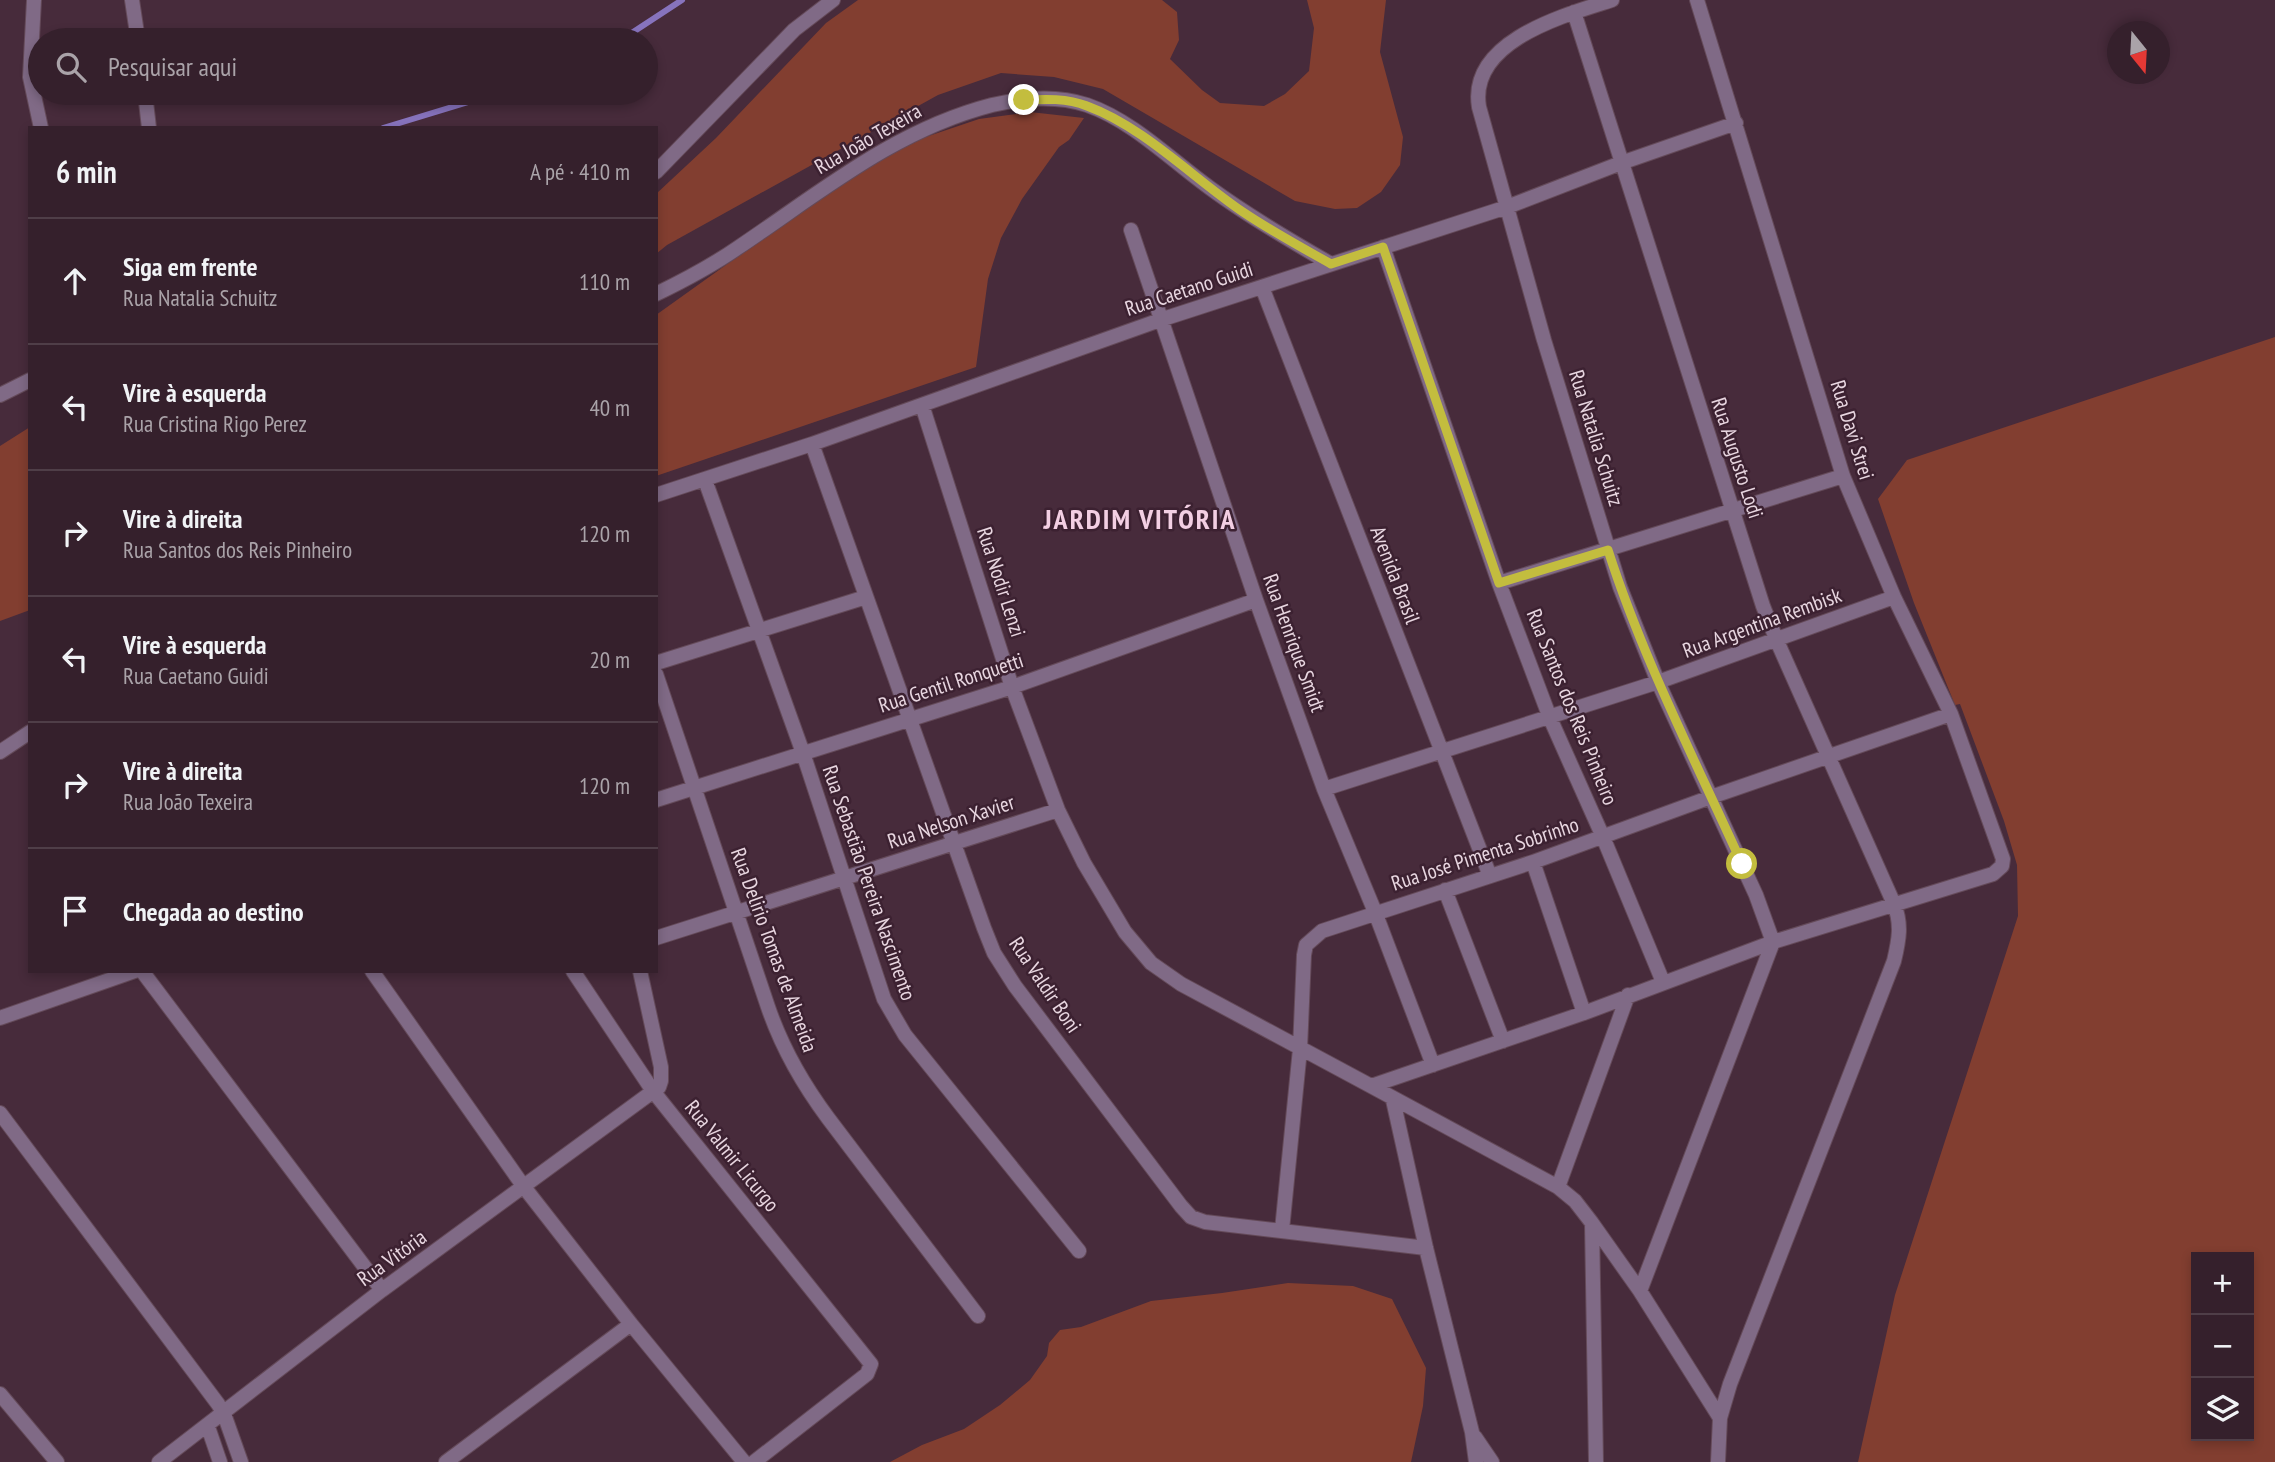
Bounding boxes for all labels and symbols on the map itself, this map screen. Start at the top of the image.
north arrow [2107,21,2170,84]
route end [1008,84,1039,115]
street label: Rua João Texeira [810,97,926,180]
street label: Rua Caetano Guidi [1121,255,1256,322]
street label: Rua Natalia Schuitz [1563,367,1630,509]
street label: Rua Davi Strei [1825,377,1880,483]
street label: Rua Augusto Lodi [1705,394,1770,522]
district label: JARDIM VITÓRIA [1043,500,1236,537]
street label: Avenida Brasil [1365,522,1426,628]
street label: Rua Nodir Lenzi [971,523,1032,640]
street label: Rua Henrique Smidt [1257,570,1332,716]
street label: Rua Argentina Rembisk [1679,581,1845,664]
street label: Rua Santos dos Reis Pinheiro [1521,605,1624,809]
street label: Rua Gentil Ronquetti [875,646,1027,719]
street label: Rua Sebastião Pereira Nascimento [817,762,922,1004]
street label: Rua Nelson Xavier [884,788,1018,855]
street label: Rua José Pimenta Sobrinho [1388,810,1582,897]
street label: Rua Delirio Tomas de Almeida [725,844,824,1056]
route start [1726,848,1757,879]
street label: Rua Valdir Boni [1003,931,1087,1038]
street label: Rua Valmir Licurgo [679,1094,786,1217]
street label: Rua Vitória [352,1223,432,1292]

